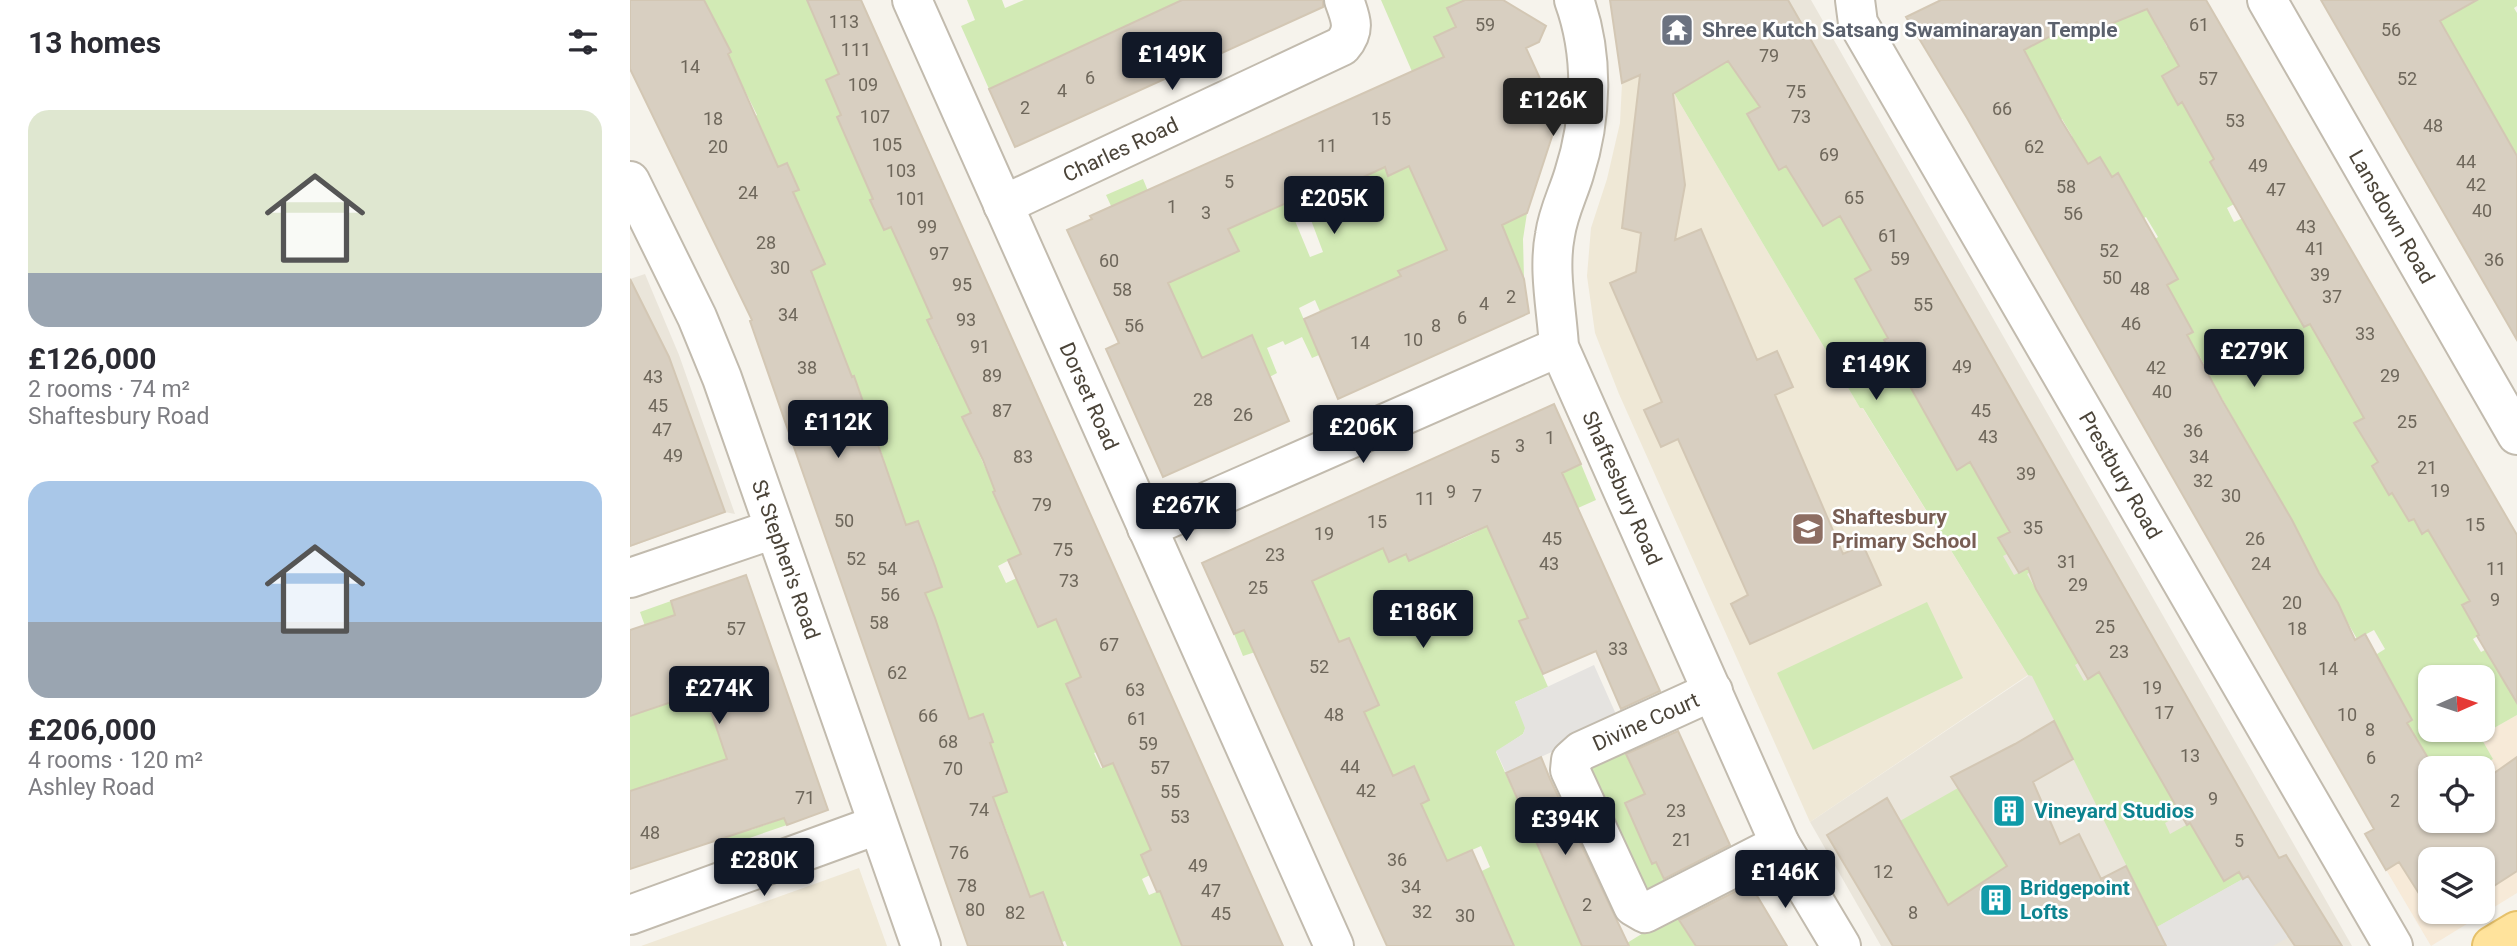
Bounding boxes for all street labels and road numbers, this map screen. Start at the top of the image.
street label: Charles Road [1059,113,1182,187]
street label: Lansdown Road [2344,146,2439,288]
street label: Dorset Road [1054,339,1123,454]
street label: Prestbury Road [2074,407,2166,543]
street label: Shaftesbury Road [1577,408,1666,569]
street label: St Stephen's Road [747,477,825,643]
street label: Divine Court [1589,688,1703,756]

